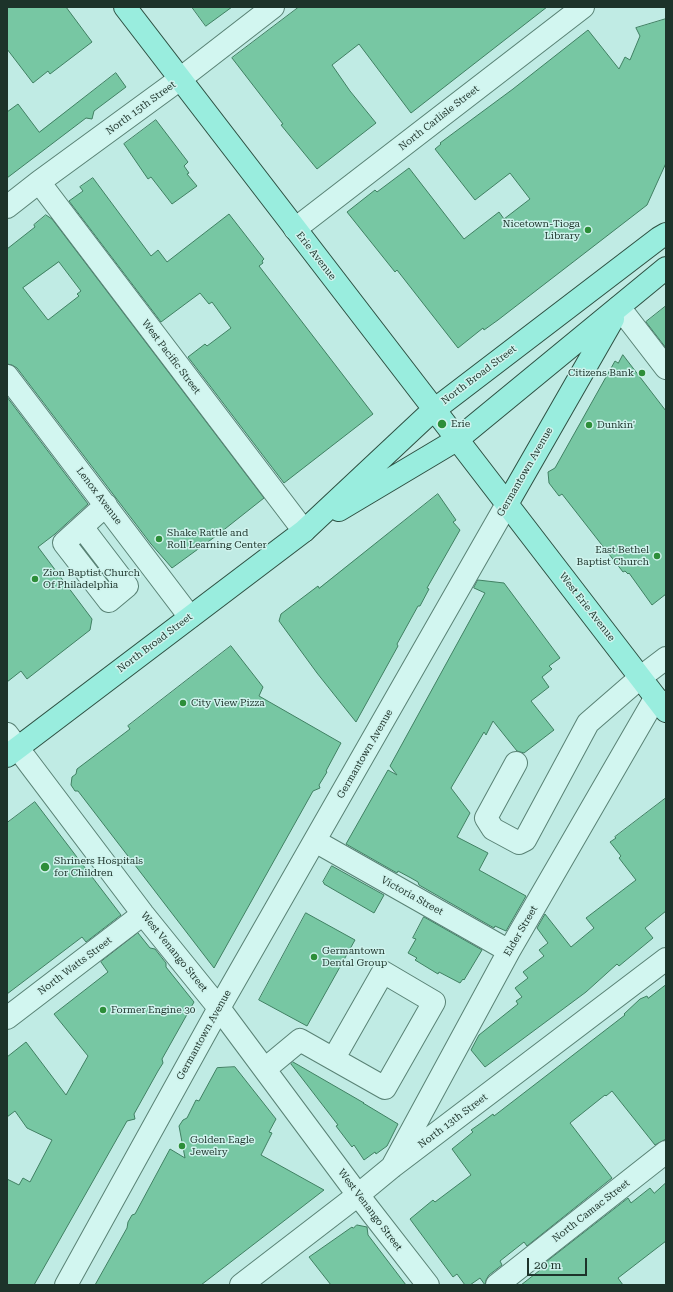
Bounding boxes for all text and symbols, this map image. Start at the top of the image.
street label: North 15th Street [104,79,178,137]
street label: North Carlisle Street [396,83,482,153]
place label: Nicetown-Tioga Library [503,218,580,242]
marker: Nicetown-Tioga Library [583,225,593,235]
street label: Erie Avenue [294,230,338,282]
street label: West Pacific Street [139,317,203,397]
street label: North Broad Street [439,343,519,407]
place label: Citizens Bank [568,367,634,379]
marker: Citizens Bank [637,368,647,378]
marker: Erie [436,418,448,430]
place label: Erie [451,418,470,430]
place label: Dunkin' [597,419,635,431]
marker: Dunkin' [584,420,594,430]
street label: Germantown Avenue [494,425,556,519]
street label: Lenox Avenue [74,465,124,527]
place label: Shake Rattle and Roll Learning Center [167,527,267,550]
marker: Shake Rattle and Roll Learning Center [154,534,164,544]
place label: East Bethel Baptist Church [577,544,649,568]
marker: East Bethel Baptist Church [652,551,662,561]
place label: Zion Baptist Church Of Philadelphia [43,567,140,590]
street label: West Erie Avenue [556,570,618,644]
marker: Zion Baptist Church Of Philadelphia [30,574,40,584]
street label: North Broad Street [115,611,195,675]
place label: City View Pizza [191,697,265,709]
marker: City View Pizza [178,698,188,708]
street label: Germantown Avenue [334,707,396,801]
place label: Shriners Hospitals for Children [54,855,143,878]
marker: Shriners Hospitals for Children [39,861,51,873]
street label: Victoria Street [379,874,445,918]
street label: Elder Street [502,903,540,959]
street label: West Venango Street [138,910,210,994]
street label: North Watts Street [36,934,114,998]
place label: Germantown Dental Group [322,945,387,968]
marker: Germantown Dental Group [309,952,319,962]
street label: Germantown Avenue [174,988,234,1082]
place label: Former Engine 30 [111,1004,195,1016]
marker: Former Engine 30 [98,1005,108,1015]
street label: North 13th Street [416,1091,490,1151]
place label: Golden Eagle Jewelry [190,1134,254,1158]
marker: Golden Eagle Jewelry [177,1141,187,1151]
street label: West Venango Street [335,1167,405,1253]
street label: North Camac Street [550,1177,632,1245]
scale bar [529,1250,589,1276]
text: 20 m [534,1258,561,1272]

